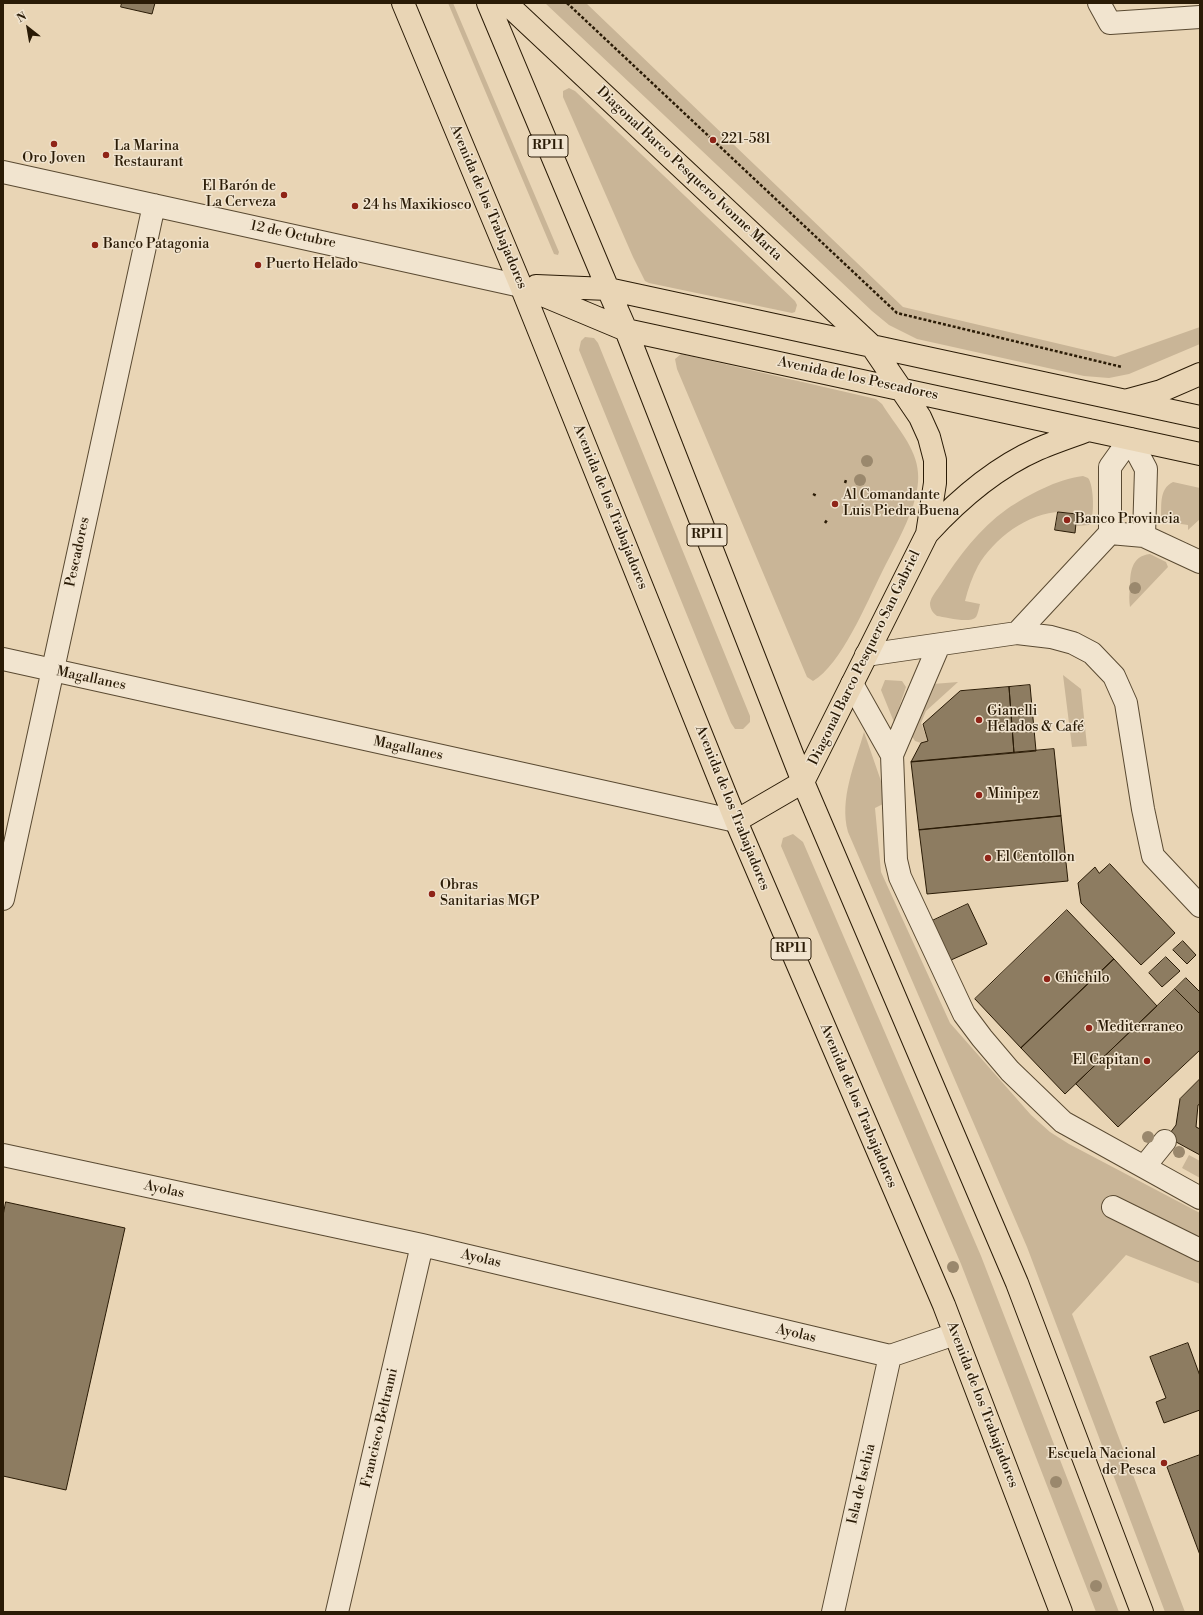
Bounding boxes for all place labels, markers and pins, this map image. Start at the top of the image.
place label: 221-581 [721,132,771,148]
marker: 221-581 [708,135,718,145]
marker: Oro Joven [49,139,59,149]
place label: La Marina Restaurant [114,139,183,172]
marker: La Marina Restaurant [101,150,111,160]
place label: Oro Joven [22,151,86,167]
place label: El Barón de La Cerveza [202,179,276,212]
marker: El Barón de La Cerveza [279,190,289,200]
place label: 24 hs Maxikiosco [363,198,472,214]
marker: 24 hs Maxikiosco [350,201,360,211]
place label: Banco Patagonia [103,237,209,253]
marker: Banco Patagonia [90,240,100,250]
place label: Puerto Helado [266,257,358,273]
marker: Puerto Helado [253,260,263,270]
place label: Al Comandante Luis Piedra Buena [843,488,959,520]
marker: Al Comandante Luis Piedra Buena [830,499,840,509]
place label: Banco Provincia [1075,512,1180,528]
marker: Banco Provincia [1062,515,1072,525]
place label: Gianelli Helados & Café [987,704,1084,736]
marker: Gianelli Helados & Café [974,715,984,725]
place label: Minipez [987,787,1039,803]
marker: Minipez [974,790,984,800]
place label: El Centollon [996,850,1075,866]
marker: El Centollon [983,853,993,863]
place label: Obras Sanitarias MGP [440,878,539,910]
marker: Obras Sanitarias MGP [427,889,437,899]
place label: Chichilo [1055,971,1110,987]
marker: Chichilo [1042,974,1052,984]
place label: Mediterraneo [1097,1020,1183,1036]
marker: Mediterraneo [1084,1023,1094,1033]
place label: El Capitan [1072,1053,1139,1069]
marker: El Capitan [1142,1056,1152,1066]
place label: Escuela Nacional de Pesca [1048,1447,1156,1480]
marker: Escuela Nacional de Pesca [1159,1458,1169,1468]

